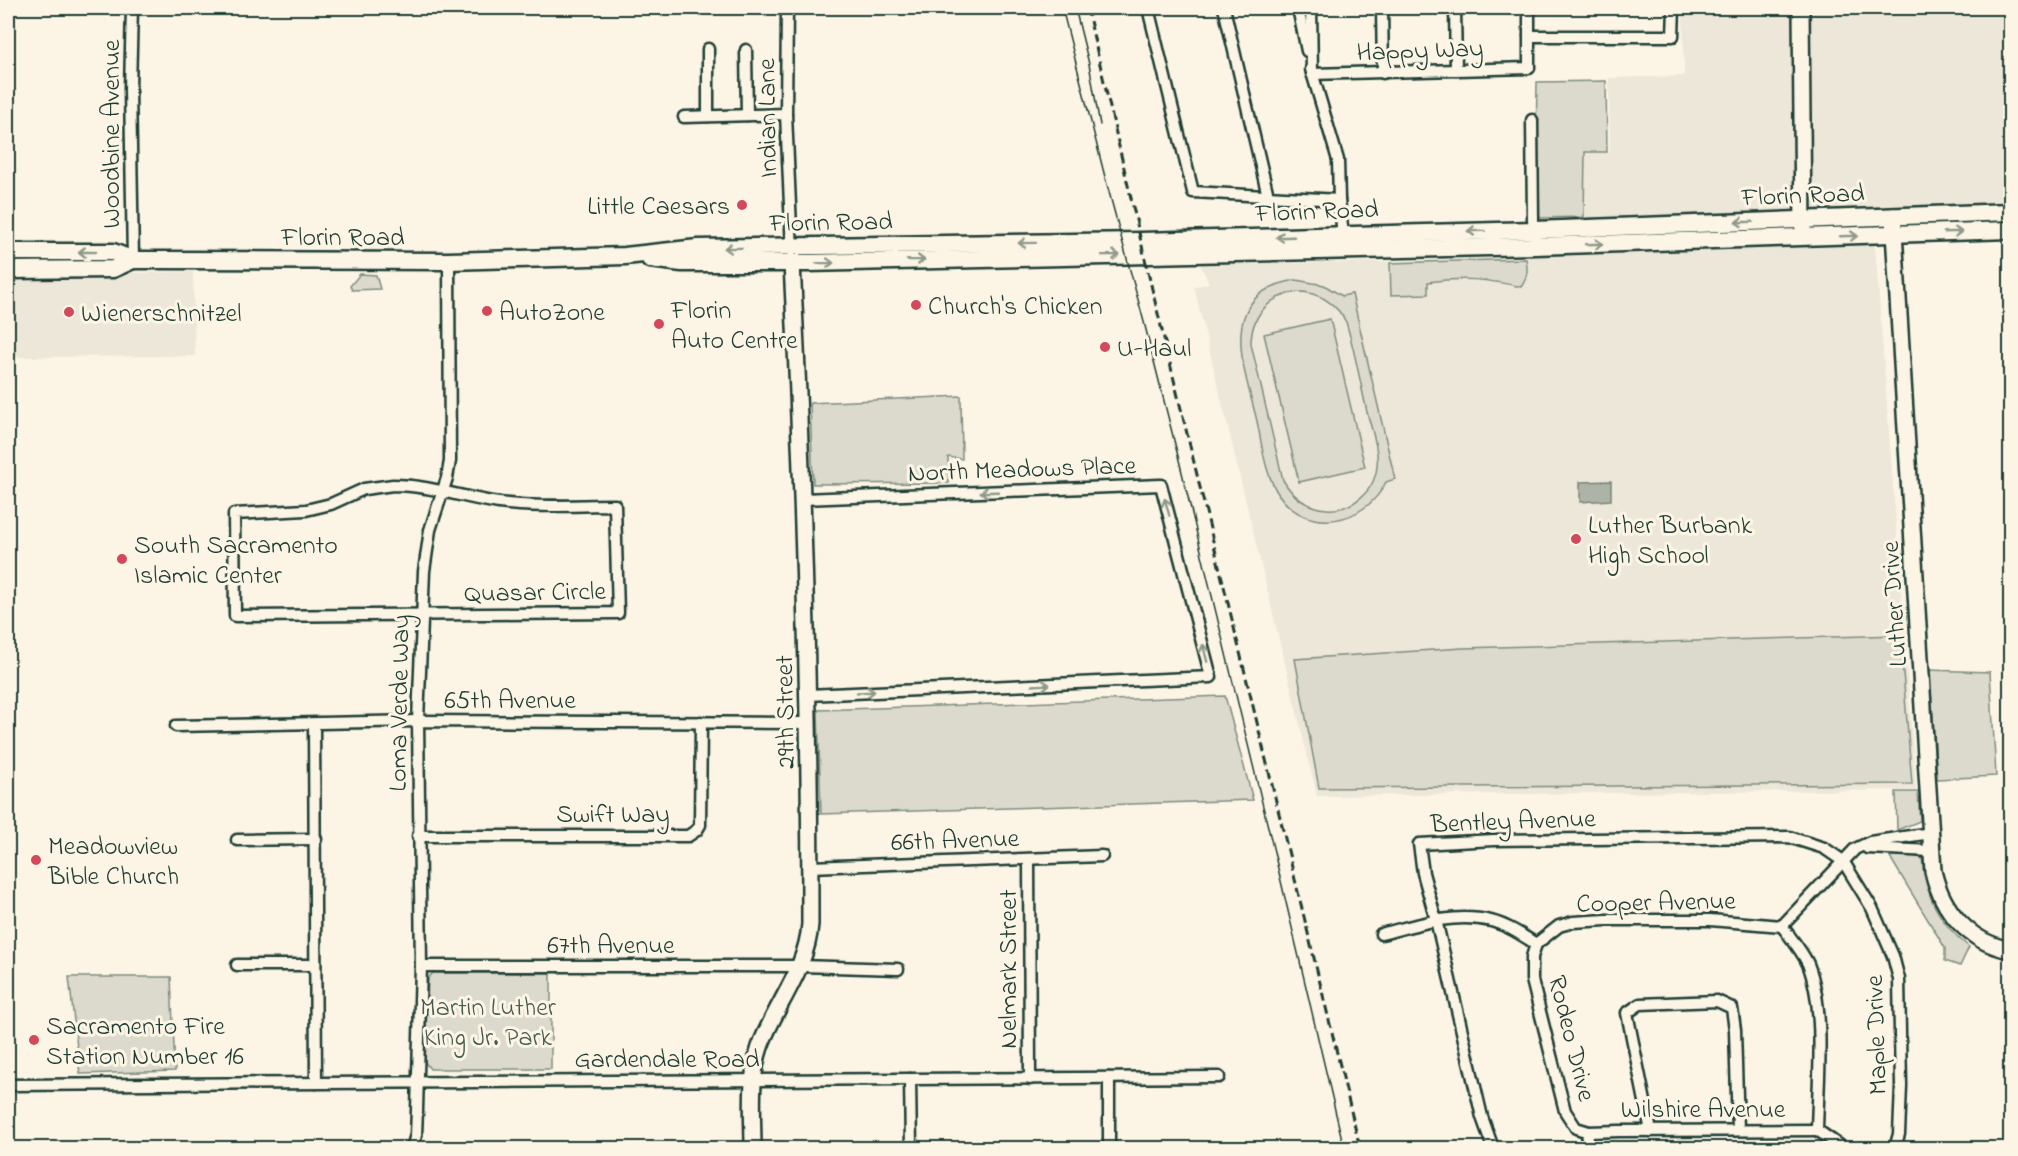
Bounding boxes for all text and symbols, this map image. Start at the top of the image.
street label: Happy Way [1356,31,1484,73]
street label: Woodbine Avenue [94,39,132,228]
street label: Indian Lane [749,57,789,178]
street label: Florin Road [1740,176,1866,218]
place label: Little Caesars [587,189,730,227]
street label: Florin Road [1254,192,1380,234]
marker: Little Caesars [735,198,749,212]
street label: Florin Road [768,204,893,244]
one-way arrow [1734,216,1754,227]
street label: Florin Road [280,220,405,258]
one-way arrow [1467,225,1487,237]
one-way arrow [1942,227,1962,238]
one-way arrow [1838,230,1858,242]
one-way arrow [1275,231,1295,243]
one-way arrow [1017,237,1037,249]
one-way arrow [1583,239,1603,250]
one-way arrow [724,242,744,254]
one-way arrow [77,246,97,258]
one-way arrow [1101,250,1121,261]
one-way arrow [906,255,926,266]
one-way arrow [815,257,835,268]
place label: Church's Chicken [928,289,1103,327]
place label: Florin Auto Centre [670,293,798,361]
place label: AutoZone [499,295,605,333]
place label: Wienerschnitzel [81,296,242,334]
marker: Church's Chicken [909,298,923,312]
marker: AutoZone [480,304,494,318]
marker: Wienerschnitzel [62,305,76,319]
marker: Florin Auto Centre [652,317,666,331]
place label: U-Haul [1117,331,1192,369]
marker: U-Haul [1098,340,1112,354]
street label: North Meadows Place [907,448,1137,494]
one-way arrow [980,486,1000,497]
one-way arrow [1161,498,1172,517]
place label: Luther Burbank High School [1588,508,1753,576]
place label: South Sacramento Islamic Center [134,528,338,596]
marker: Luther Burbank High School [1569,532,1583,546]
street label: Luther Drive [1873,539,1919,668]
marker: South Sacramento Islamic Center [115,552,129,566]
street label: Quasar Circle [464,574,607,614]
street label: Loma Verde Way [380,614,422,792]
one-way arrow [1199,644,1210,663]
street label: 29th Street [767,654,807,769]
one-way arrow [1031,679,1051,690]
street label: 65th Avenue [444,683,576,721]
one-way arrow [856,687,876,698]
street label: Swift Way [556,797,670,835]
street label: Bentley Avenue [1429,801,1597,845]
street label: 66th Avenue [890,821,1020,863]
place label: Meadowview Bible Church [47,829,179,897]
marker: Meadowview Bible Church [29,853,43,867]
street label: Cooper Avenue [1576,884,1736,924]
street label: Nelmark Street [991,889,1029,1049]
street label: 67th Avenue [547,928,675,966]
street label: Rodeo Drive [1536,972,1604,1106]
street label: Maple Drive [1857,974,1899,1096]
park label: Martin Luther King Jr. Park [420,990,557,1058]
place label: Sacramento Fire Station Number 16 [46,1009,244,1077]
marker: Sacramento Fire Station Number 16 [27,1033,41,1047]
street label: Gardendale Road [574,1042,760,1080]
street label: Wilshire Avenue [1621,1092,1786,1130]

